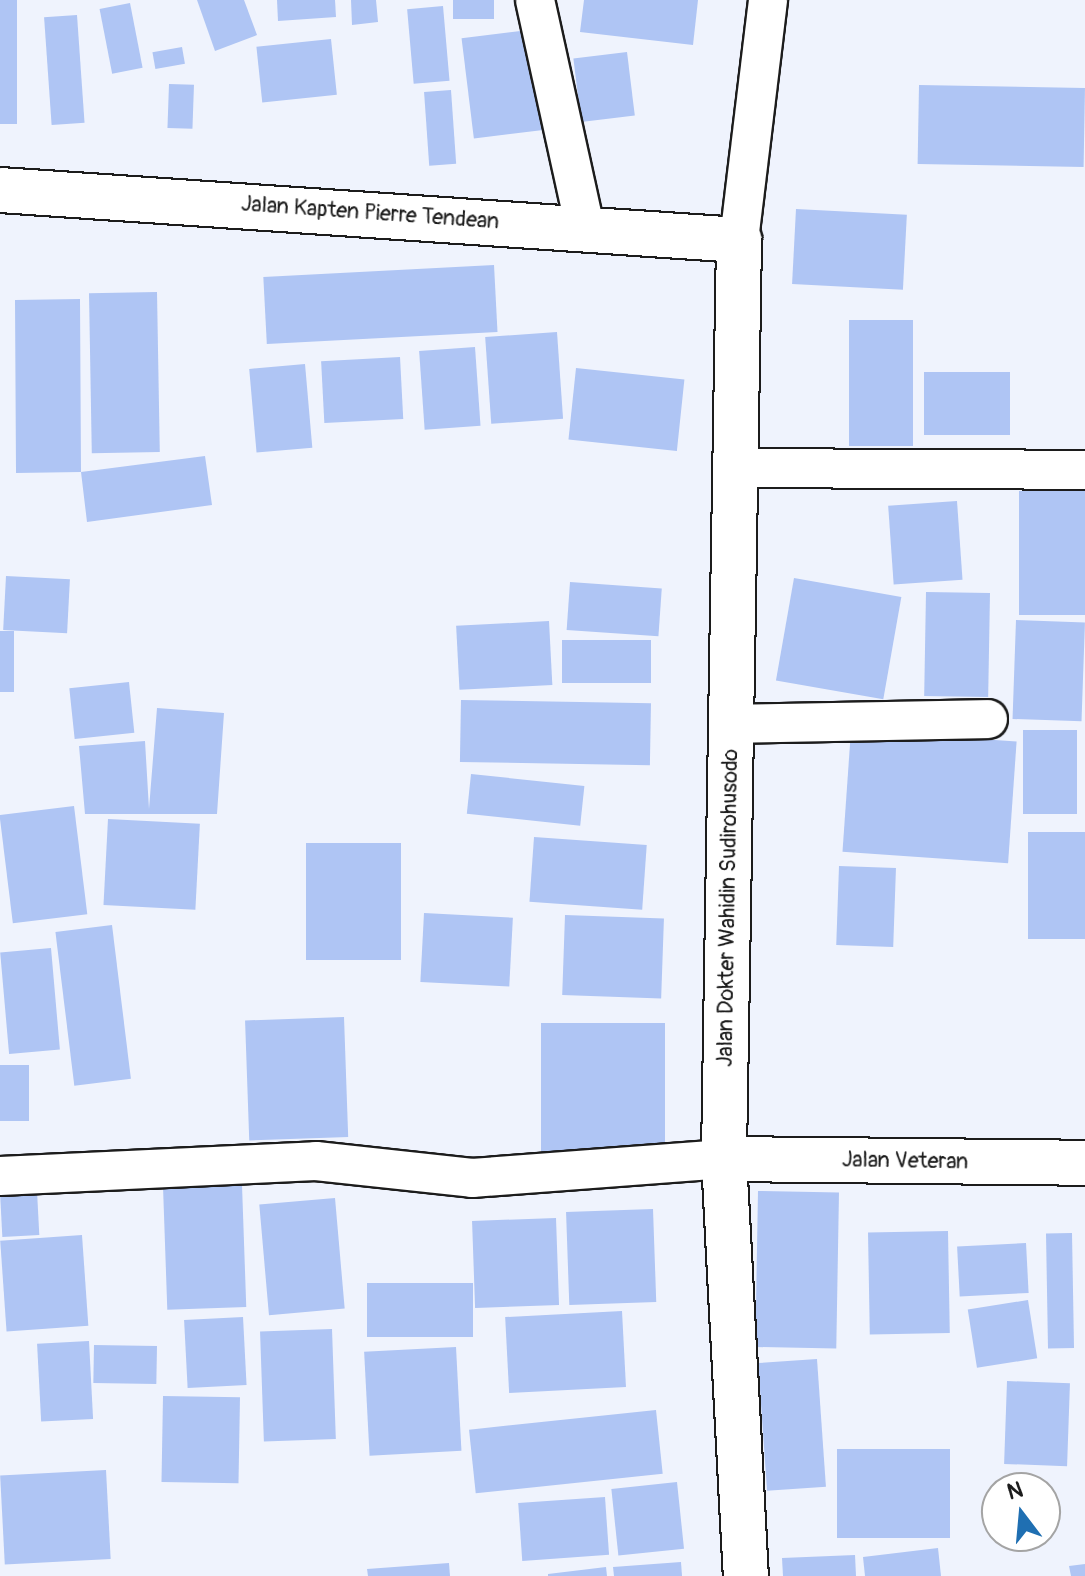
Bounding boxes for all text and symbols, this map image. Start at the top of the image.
street label: Jalan Kapten Pierre Tendean [240,191,500,235]
street label: Jalan Dokter Wahidin Sudirohusodo [712,749,744,1067]
street label: Jalan Veteran [842,1147,968,1175]
north arrow [981,1472,1061,1552]
text: N [1004,1475,1026,1506]

